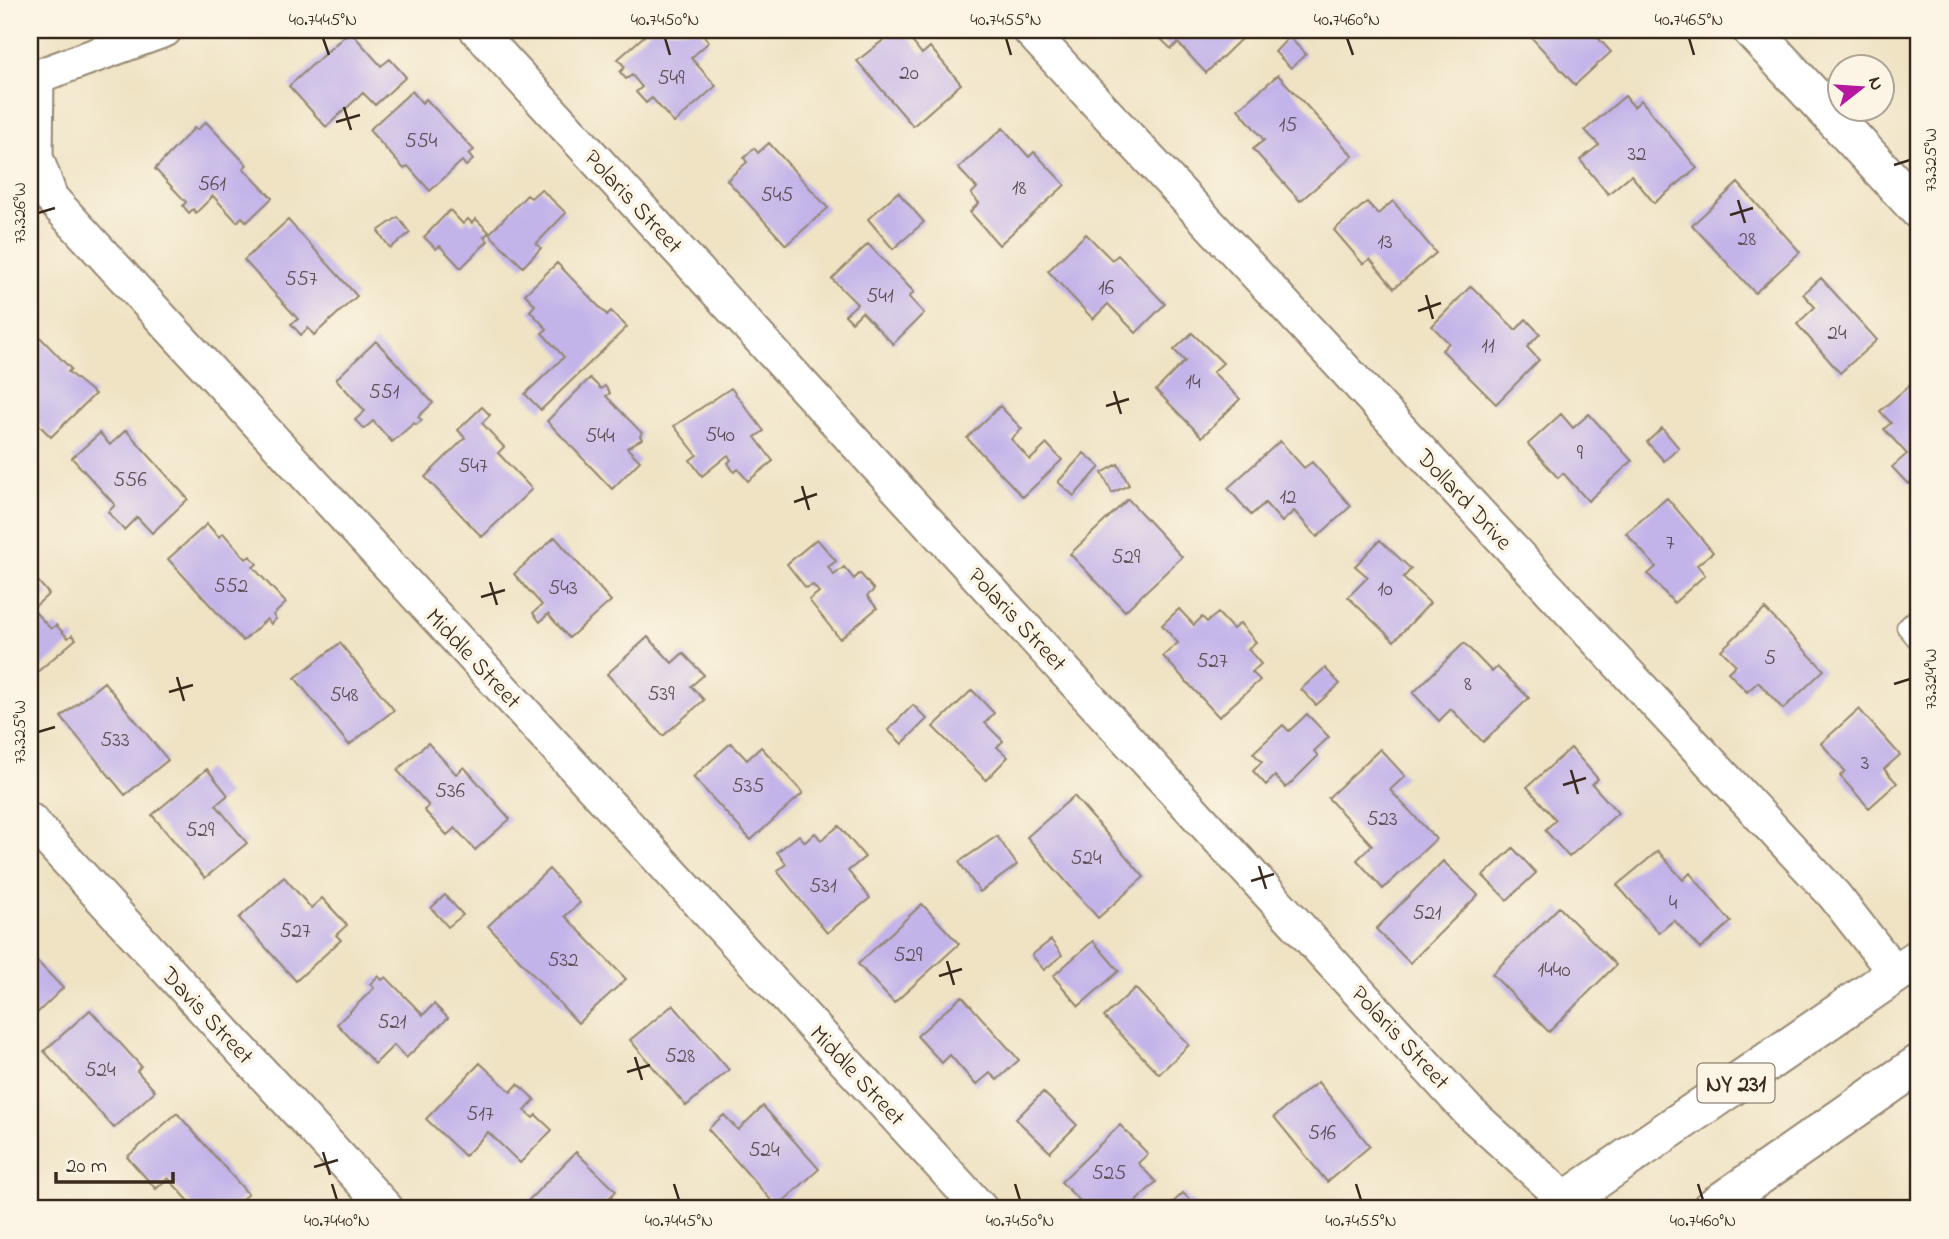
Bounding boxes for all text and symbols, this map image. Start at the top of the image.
text: 40.7445°N [289,8,357,34]
text: 40.7450°N [631,8,699,34]
text: 40.7455°N [970,8,1042,34]
text: 40.7460°N [1314,8,1380,34]
text: 40.7465°N [1655,8,1723,34]
north arrow [1826,52,1896,122]
house number: 20 [899,59,919,89]
house number: 549 [658,64,685,94]
text: N [1860,74,1890,94]
house number: 15 [1279,111,1297,141]
house number: 554 [405,127,438,157]
text: 73.325°W [1919,128,1945,192]
house number: 32 [1627,140,1647,170]
street label: Polaris Street [574,143,690,263]
house number: 561 [198,170,226,200]
house number: 18 [1012,174,1026,204]
house number: 545 [761,181,793,211]
text: 73.326°W [8,182,34,244]
house number: 28 [1738,225,1756,255]
house number: 13 [1377,228,1393,258]
house number: 557 [285,265,318,295]
house number: 16 [1098,274,1114,304]
house number: 541 [866,282,894,312]
house number: 24 [1827,319,1847,349]
house number: 11 [1481,332,1495,362]
house number: 14 [1185,368,1201,398]
house number: 551 [369,378,400,408]
house number: 540 [705,421,735,451]
house number: 544 [585,422,615,452]
house number: 9 [1577,439,1584,469]
street label: Dollard Drive [1406,441,1520,559]
house number: 547 [458,452,488,482]
house number: 556 [113,466,147,496]
house number: 12 [1279,483,1297,513]
house number: 7 [1666,529,1675,559]
house number: 529 [1112,543,1141,573]
street label: Polaris Street [958,561,1074,681]
house number: 552 [214,572,248,602]
house number: 543 [548,574,578,604]
house number: 10 [1377,575,1393,605]
street label: Middle Street [416,601,528,718]
house number: 5 [1764,644,1776,674]
house number: 527 [1196,647,1228,677]
text: 73.324°W [1919,648,1945,710]
house number: 8 [1464,670,1472,700]
house number: 539 [647,680,675,710]
house number: 548 [330,681,358,711]
text: 73.325°W [8,700,34,764]
house number: 533 [100,726,130,756]
house number: 3 [1861,749,1869,779]
house number: 535 [732,772,764,802]
house number: 536 [435,777,465,807]
house number: 523 [1366,805,1398,835]
house number: 529 [186,816,215,846]
house number: 524 [1070,844,1102,874]
house number: 531 [809,872,837,902]
house number: 4 [1669,889,1678,919]
house number: 521 [1412,899,1442,929]
house number: 527 [279,917,311,947]
house number: 529 [894,941,923,971]
house number: 532 [547,946,579,976]
house number: 1440 [1537,956,1571,986]
street label: Davis Street [151,959,261,1074]
street label: Polaris Street [1341,979,1457,1099]
house number: 521 [377,1008,407,1038]
street label: Middle Street [800,1018,912,1135]
house number: 528 [665,1042,695,1072]
house number: 524 [84,1056,116,1086]
road number: NY 231 [1698,1064,1774,1102]
house number: 517 [466,1100,494,1130]
house number: 516 [1308,1119,1336,1149]
house number: 524 [748,1136,780,1166]
scale bar [56,1141,173,1185]
text: 20 m [66,1152,107,1182]
house number: 525 [1092,1159,1126,1189]
text: 40.7440°N [304,1209,370,1235]
text: 40.7445°N [645,1209,713,1235]
text: 40.7450°N [986,1209,1054,1235]
text: 40.7455°N [1325,1209,1397,1235]
text: 40.7460°N [1670,1209,1736,1235]

